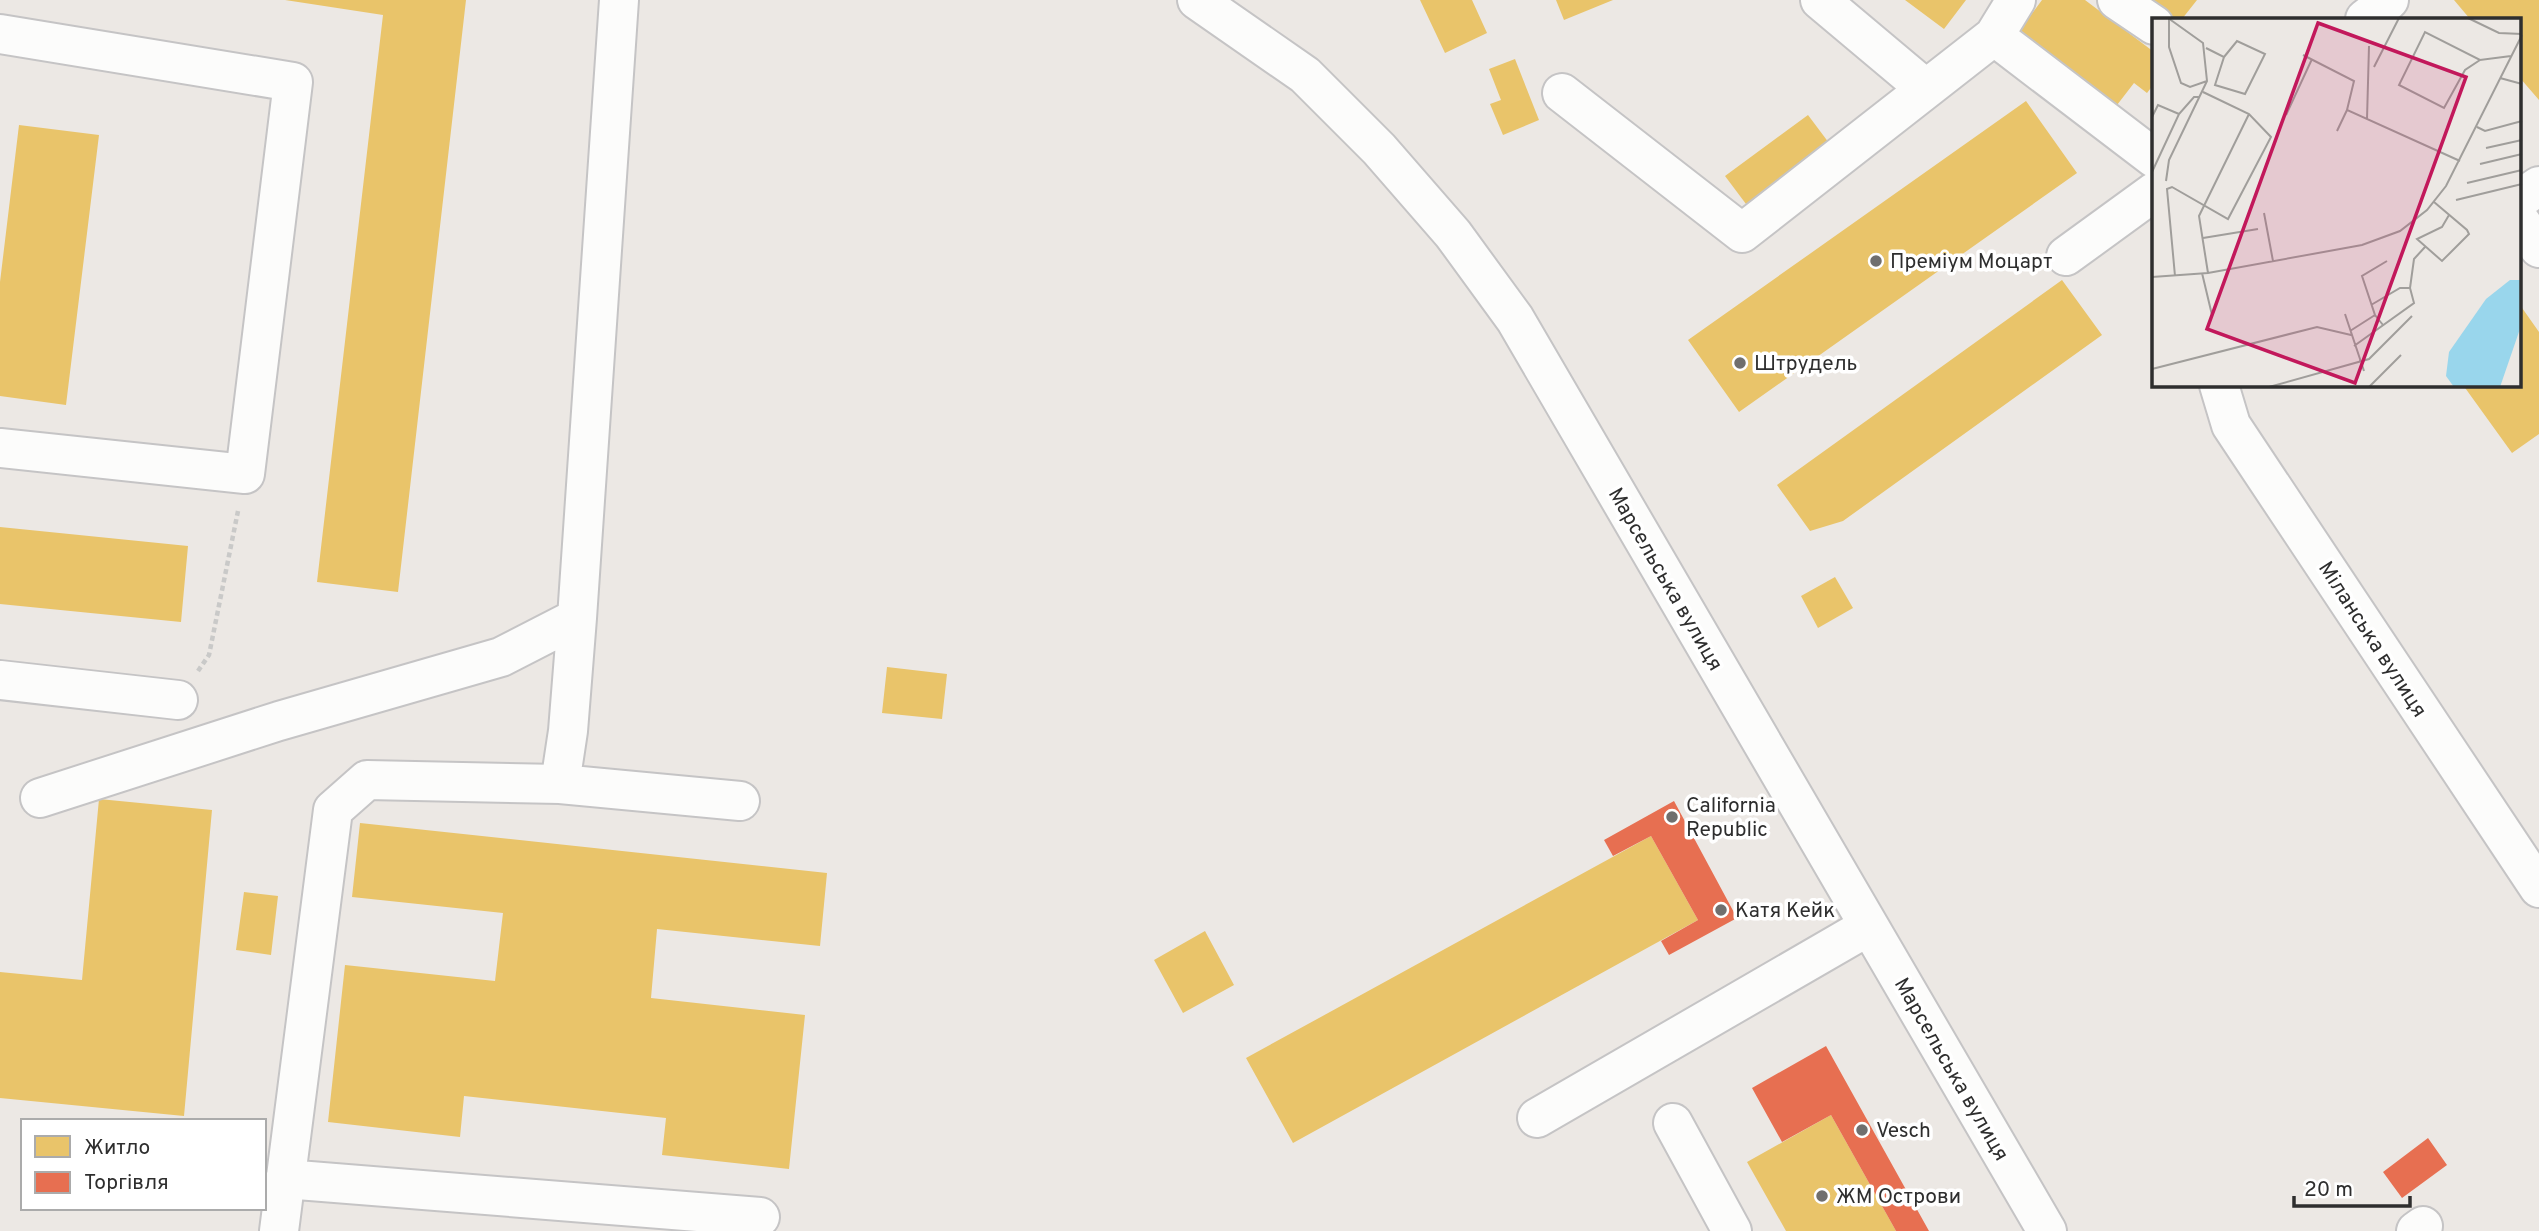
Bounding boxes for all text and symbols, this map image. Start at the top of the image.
inset map [2152,18,2522,387]
place label: Преміум Моцарт [1890,249,2052,276]
marker: Преміум Моцарт [1868,253,1884,269]
place label: Штрудель [1754,351,1858,378]
marker: Штрудель [1732,355,1748,371]
street label: Марсельська вулиця [1601,483,1728,676]
street label: Міланська вулиця [2311,557,2432,723]
place label: California Republic [1686,793,1776,844]
marker: California Republic [1664,809,1680,825]
place label: Катя Кейк [1735,898,1835,925]
marker: Катя Кейк [1713,902,1729,918]
street label: Марсельська вулиця [1887,973,2014,1166]
place label: Vesch [1876,1118,1931,1145]
legend [21,1119,266,1210]
marker: Vesch [1854,1122,1870,1138]
text: Житло [84,1135,150,1162]
scale bar [2294,1164,2410,1208]
text: Торгівля [84,1170,169,1197]
text: 20 m [2304,1177,2353,1204]
place label: ЖМ Острови [1836,1184,1961,1211]
marker: ЖМ Острови [1814,1188,1830,1204]

